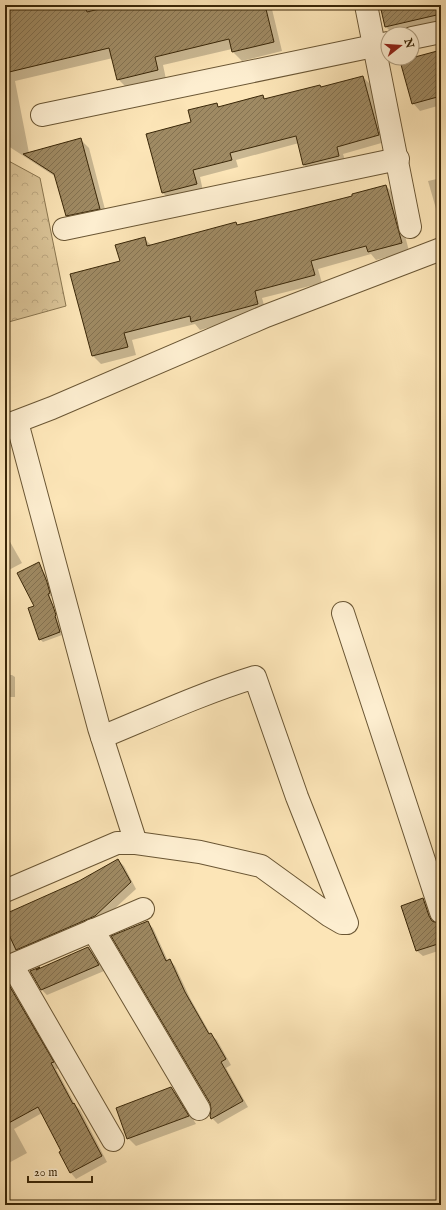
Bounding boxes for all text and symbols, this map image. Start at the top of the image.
north arrow [380,26,420,66]
text: N [400,36,417,50]
scale bar [28,1158,92,1184]
text: 20 m [34,1165,57,1180]

